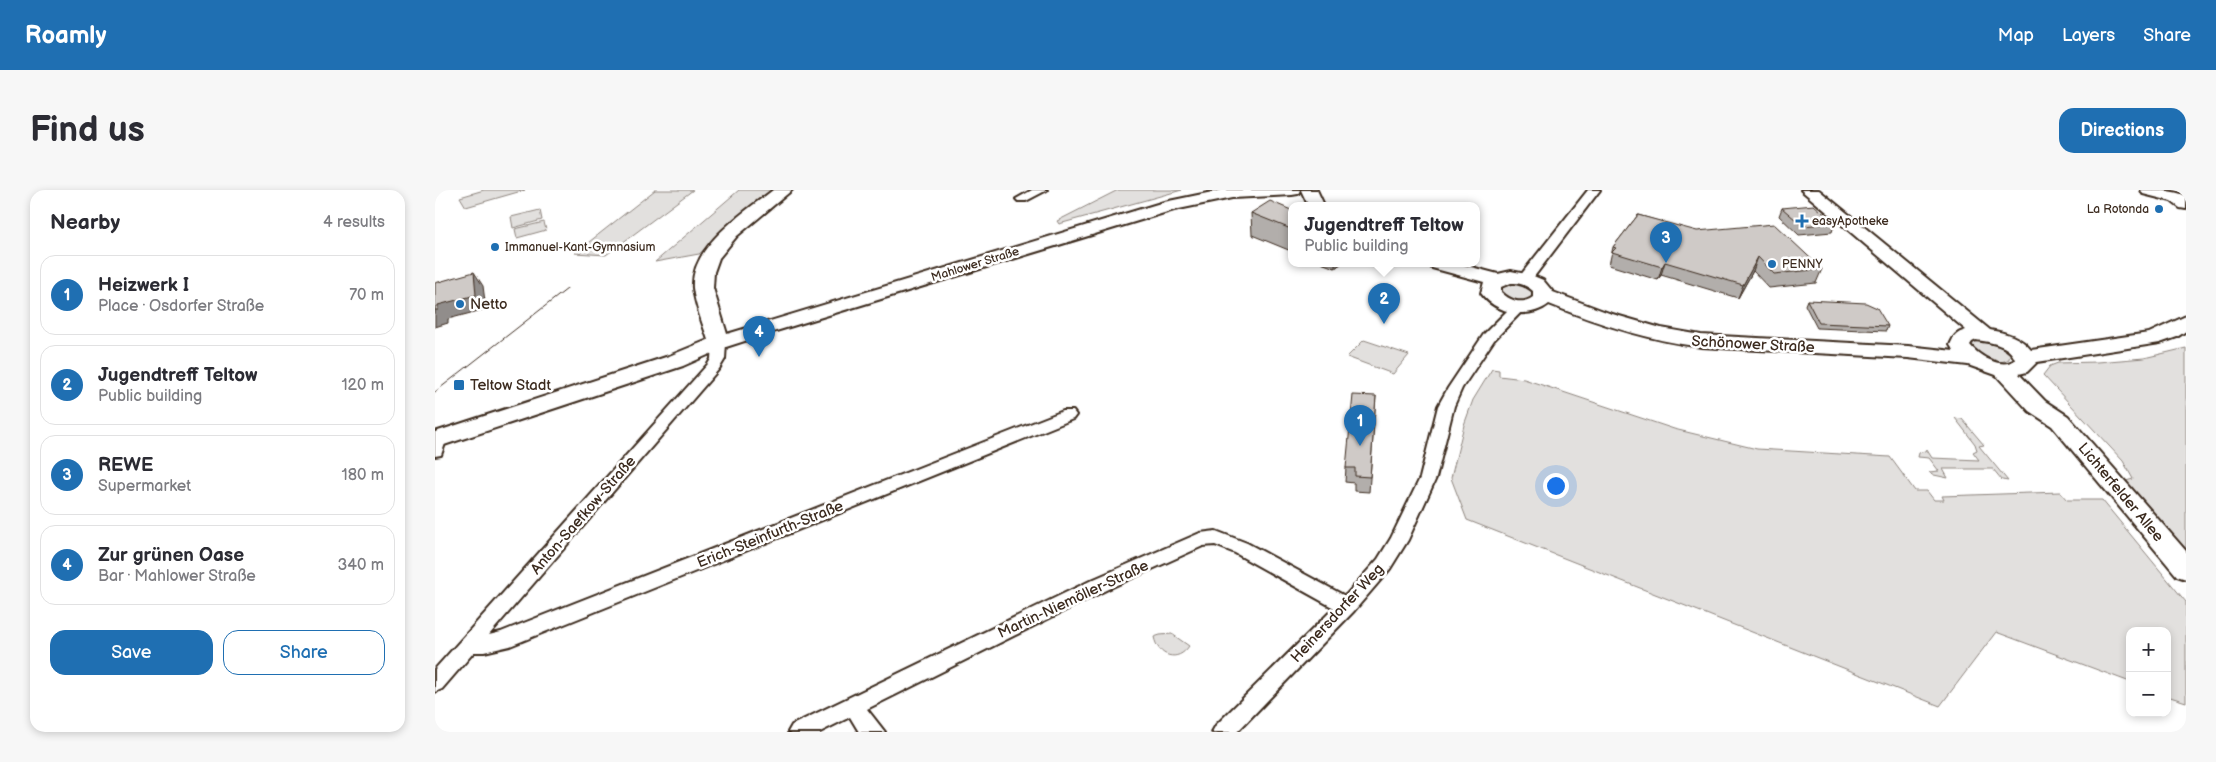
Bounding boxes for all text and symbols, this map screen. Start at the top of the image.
text: Roamly [25,21,106,50]
text: Map [1998,25,2034,46]
text: Layers [2062,25,2115,46]
text: Share [2143,25,2191,46]
button: Directions [2059,108,2186,153]
text: Find us [30,109,145,152]
popup [1288,202,1480,267]
place label: La Rotonda [2087,202,2149,217]
marker: La Rotonda [2153,203,2165,215]
text: Nearby [50,210,120,235]
text: 4 results [323,213,385,232]
text: Jugendtreff Teltow [1304,214,1464,237]
place label: easyApotheke [1812,214,1889,229]
marker: easyApotheke [1796,215,1808,227]
pin: 3 [1650,222,1682,263]
text: Public building [1304,237,1409,256]
place label: Immanuel-Kant-Gymnasium [505,240,656,255]
marker: Immanuel-Kant-Gymnasium [489,241,501,253]
street label: Mahlower Straße [929,244,1021,285]
place label: PENNY [1782,257,1824,272]
marker: PENNY [1766,258,1778,270]
text: Heizwerk I [98,274,189,297]
pin: 2 [1368,283,1400,324]
text: 1 [64,286,70,305]
text: 70 m [349,286,384,305]
place label: Netto [470,295,507,314]
text: Place · Osdorfer Straße [98,297,264,316]
marker: Netto [454,298,466,310]
pin: 4 [743,316,775,357]
street label: Schönower Straße [1691,332,1815,357]
text: Jugendtreff Teltow [98,364,257,387]
text: 2 [62,376,72,395]
text: 120 m [341,376,384,395]
place label: Teltow Stadt [470,376,551,395]
marker: Teltow Stadt [452,378,466,392]
text: Public building [98,387,202,406]
pin: 1 [1344,405,1376,446]
street label: Lichterfelder Allee [2074,439,2168,546]
street label: Anton-Saefkow-Straße [527,452,640,579]
text: REWE [98,454,153,477]
text: 3 [62,466,72,485]
text: 180 m [342,466,384,485]
your location [1543,473,1569,499]
text: Supermarket [98,477,191,496]
street label: Erich-Steinfurth-Straße [694,496,846,572]
text: Zur grünen Oase [98,544,244,567]
text: 4 [62,556,72,575]
text: 340 m [337,556,384,575]
street label: Martin-Niemöller-Straße [995,556,1152,643]
street label: Heinersdorfer Weg [1287,560,1388,667]
text: Bar · Mahlower Straße [98,567,256,586]
map controls [2126,627,2171,717]
button: + [2126,627,2171,672]
button: Save [50,630,213,675]
button: Share [223,630,385,675]
button: − [2126,672,2171,717]

